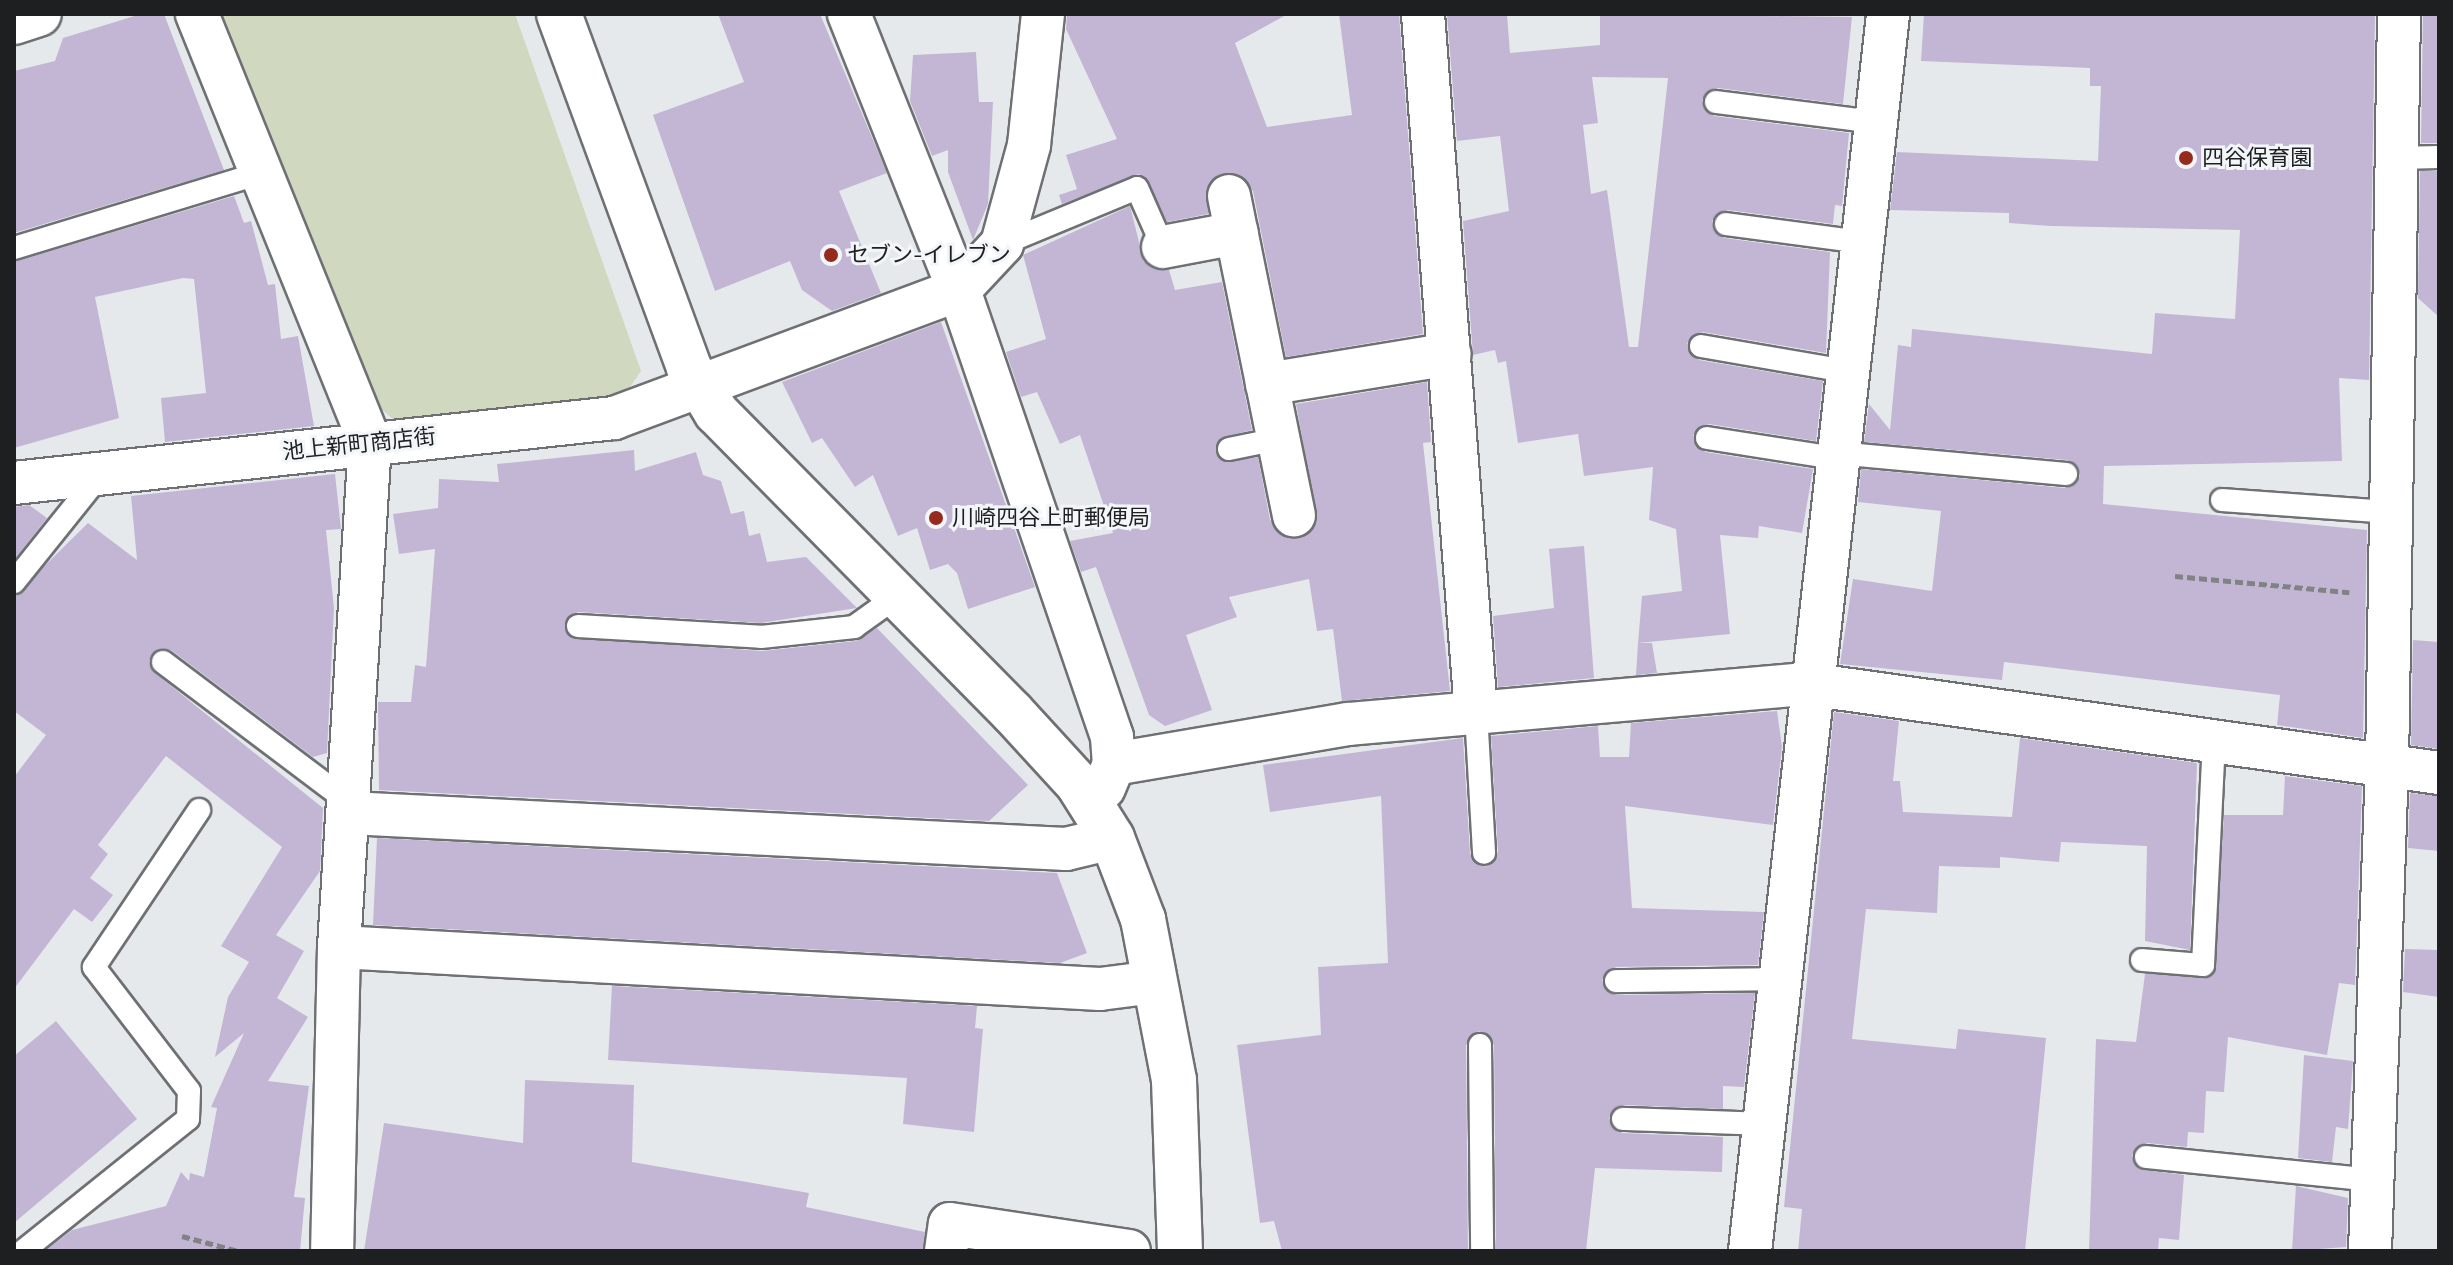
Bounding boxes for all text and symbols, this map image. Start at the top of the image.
place label: 四谷保育園 [2202,145,2312,171]
marker: 四谷保育園 [2177,149,2195,167]
place label: セブン-イレブン [847,242,1011,268]
marker: セブン-イレブン [822,246,840,264]
street label: 池上新町商店街 [281,423,437,465]
place label: 川崎四谷上町郵便局 [952,505,1150,531]
marker: 川崎四谷上町郵便局 [927,509,945,527]

